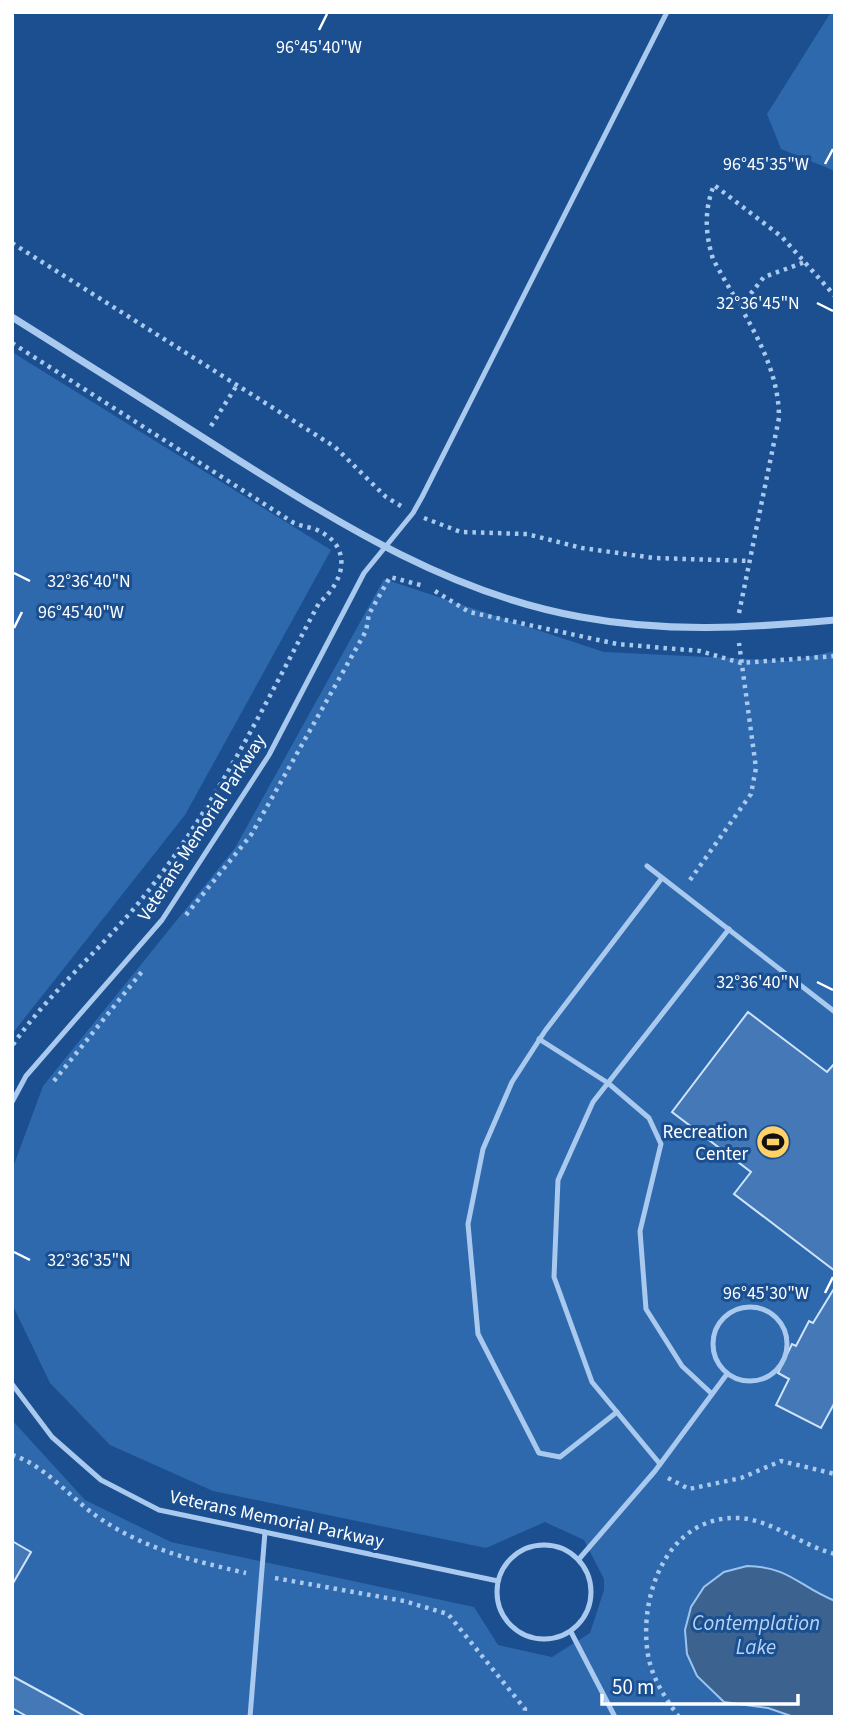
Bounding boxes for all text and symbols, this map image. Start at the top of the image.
text: 96°45'40"W [276,35,362,60]
text: 96°45'35"W [723,152,809,177]
text: 32°36'45"N [716,291,800,316]
text: 32°36'40"N [47,569,131,594]
text: 96°45'40"W [38,600,124,625]
street label: Veterans Memorial Parkway [131,729,273,927]
text: 32°36'40"N [716,970,800,995]
place label: Recreation Center [663,1119,748,1168]
sports icon: Recreation Center [754,1123,792,1161]
text: 32°36'35"N [47,1248,131,1273]
text: 96°45'30"W [723,1281,809,1306]
street label: Veterans Memorial Parkway [167,1484,386,1555]
water label: Contemplation Lake [692,1608,820,1662]
scale bar [602,1662,798,1706]
text: 50 m [612,1672,654,1702]

